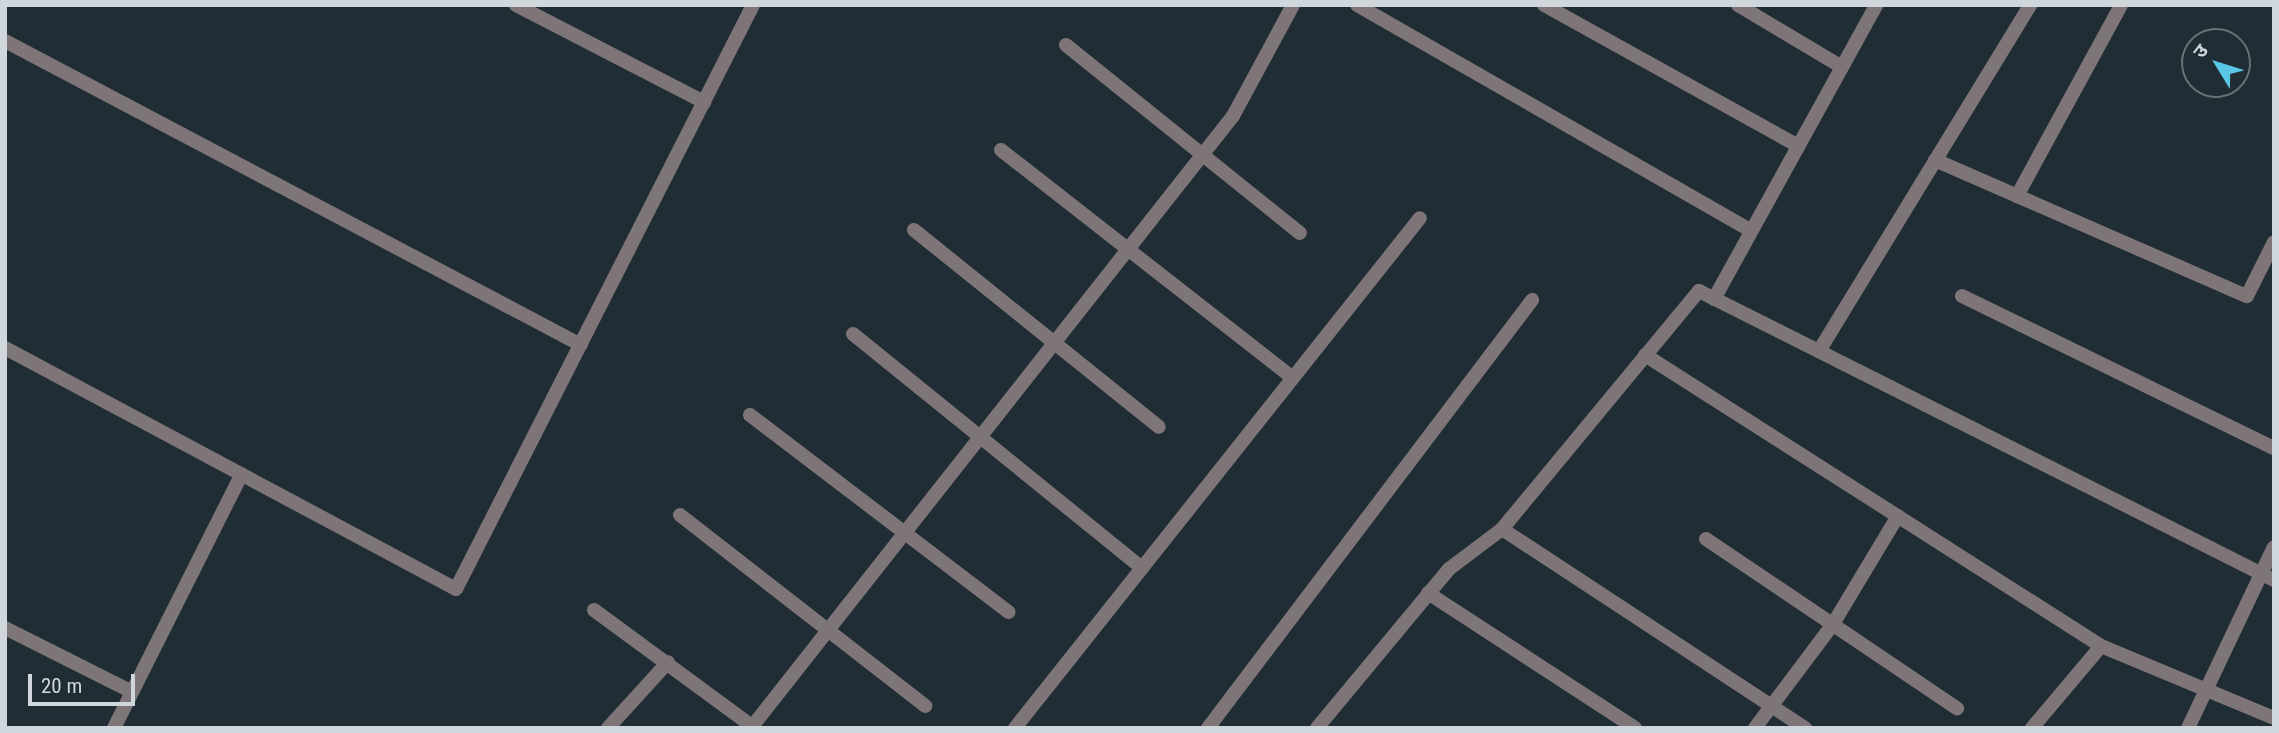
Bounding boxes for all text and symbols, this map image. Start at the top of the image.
north arrow [2181,28,2251,98]
text: उ [2188,40,2213,62]
scale bar [32,660,138,704]
text: 20 m [41,674,82,698]

